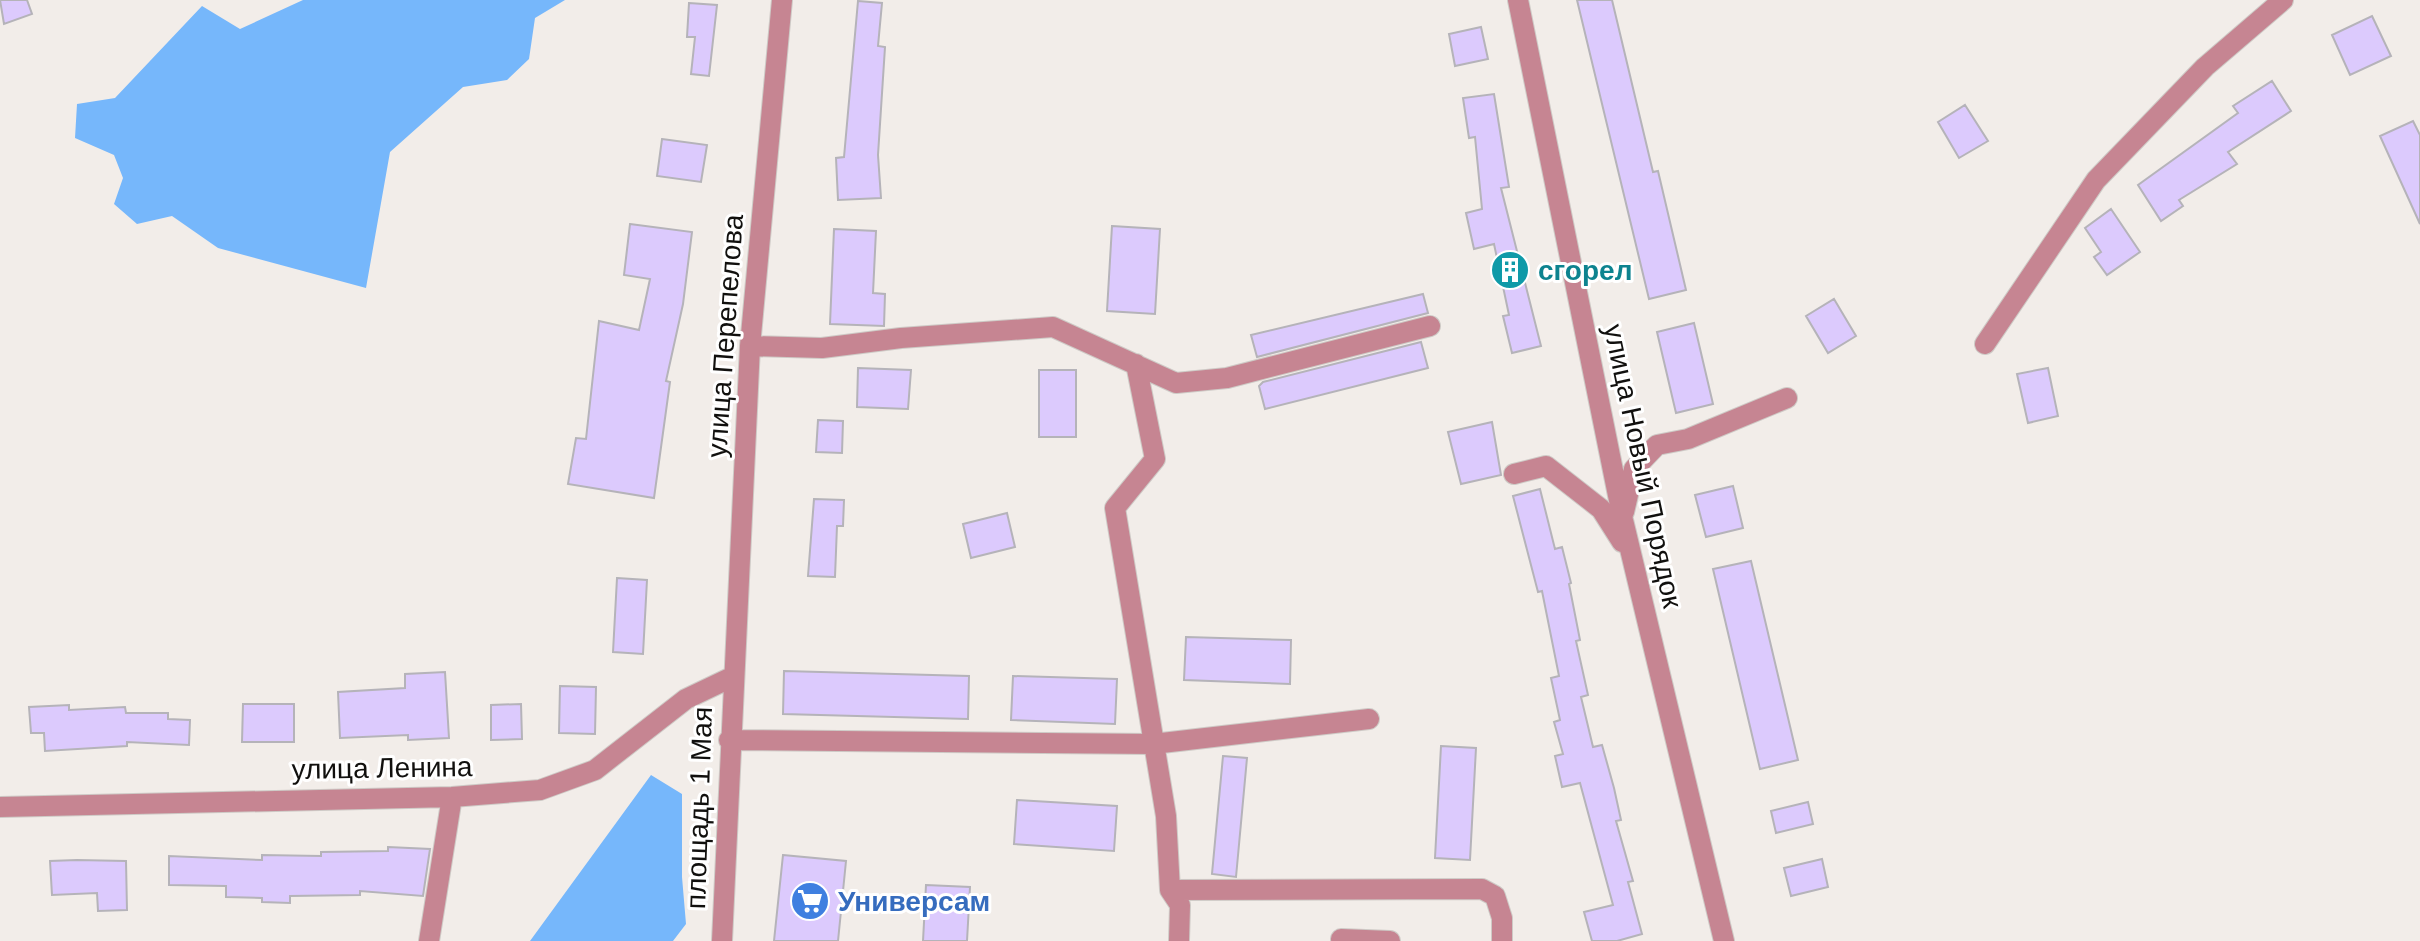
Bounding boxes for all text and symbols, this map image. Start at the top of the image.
street label: улица Перепелова [701,213,749,459]
building icon: сгорел [1489,249,1531,291]
place label: сгорел [1538,255,1632,286]
street label: улица Новый Порядок [1598,321,1688,611]
street label: площадь 1 Мая [680,706,718,910]
street label: улица Ленина [291,751,473,785]
supermarket icon: Универсам [789,880,831,922]
place label: Универсам [838,886,990,917]

